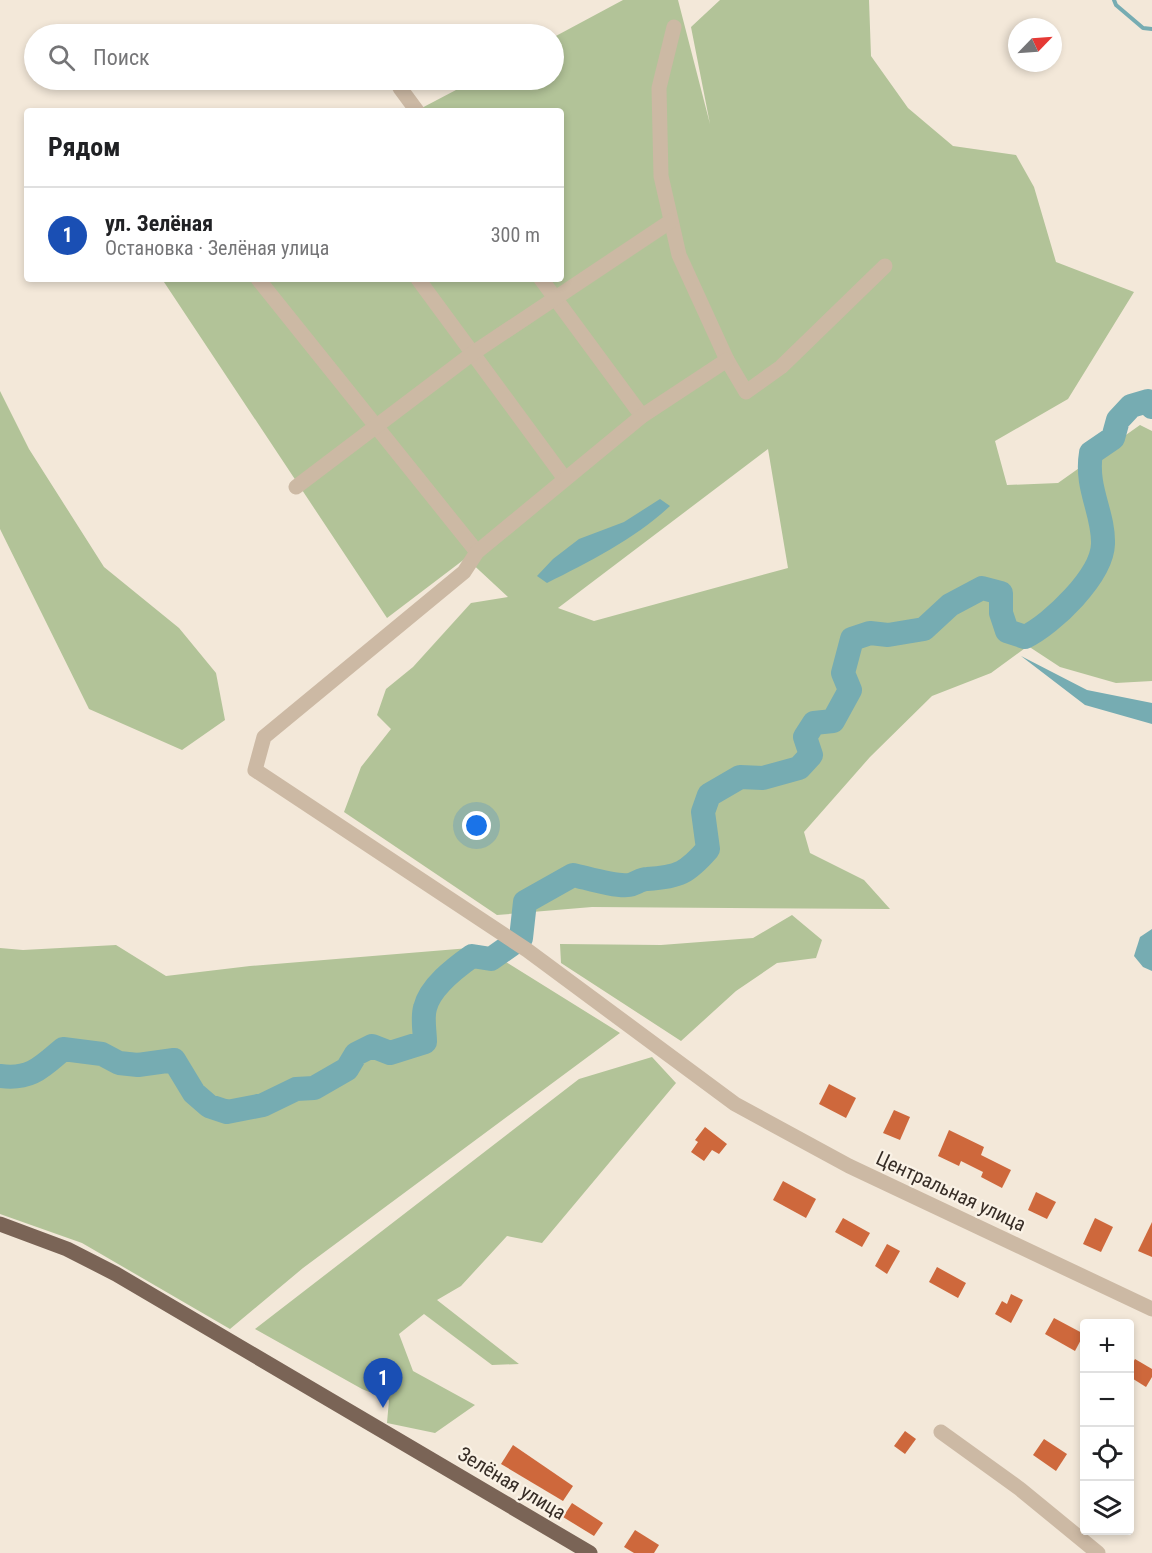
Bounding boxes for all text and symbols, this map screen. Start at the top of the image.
north arrow [1008,18,1062,72]
search box [24,24,564,90]
icon: search [45,41,78,74]
text: Поиск [93,45,150,70]
text: Рядом [48,132,120,162]
text: ул. Зелёная [105,211,213,236]
text: 1 [62,223,73,247]
text: 300 m [491,223,540,247]
text: Остановка · Зелёная улица [105,236,329,260]
your location [462,811,491,840]
street label: Центральная улица [872,1146,1030,1236]
map controls [1080,1319,1134,1535]
button: + [1080,1319,1134,1373]
pin: 1 [364,1358,403,1408]
button: − [1080,1373,1134,1427]
button: locate [1080,1427,1134,1481]
street label: Зелёная улица [454,1441,570,1525]
button: layers [1080,1481,1134,1535]

